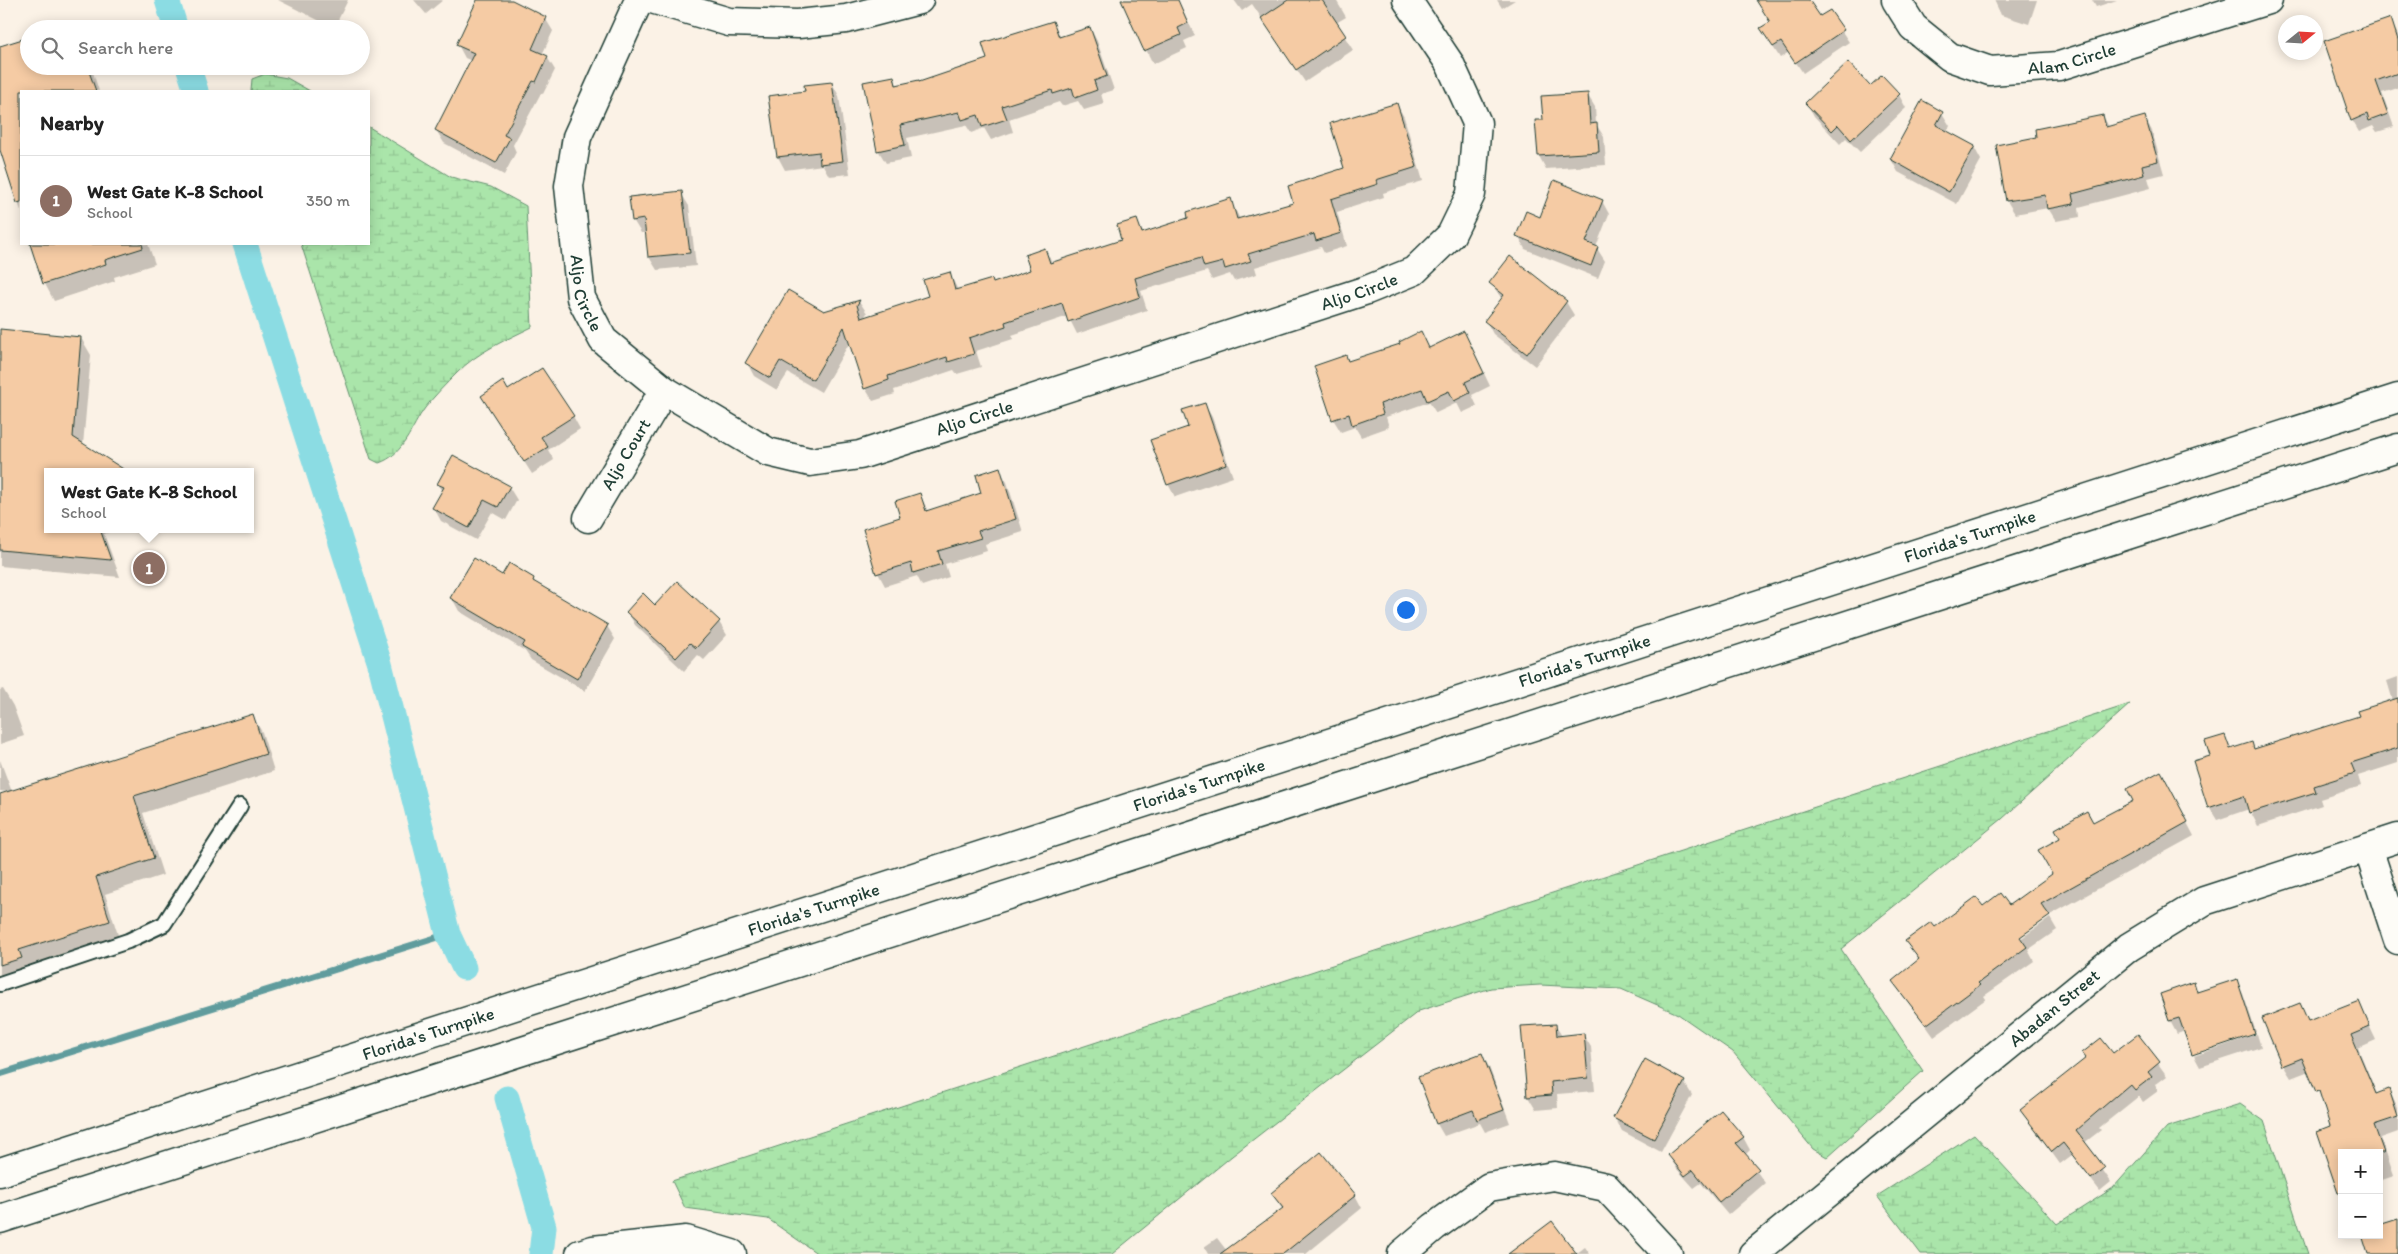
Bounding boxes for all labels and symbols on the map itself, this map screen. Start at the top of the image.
north arrow [2278,15,2323,60]
street label: Alam Circle [2027,38,2119,79]
street label: Aljo Circle [565,253,608,335]
street label: Aljo Circle [1318,268,1401,315]
street label: Aljo Circle [933,395,1016,441]
street label: Aljo Court [596,415,656,494]
street label: Florida's Turnpike [1901,505,2039,568]
pin: 1 [133,549,165,587]
your location [1393,597,1419,623]
street label: Florida's Turnpike [1516,629,1653,692]
street label: Florida's Turnpike [1130,753,1268,817]
street label: Florida's Turnpike [745,878,882,941]
street label: Abadan Street [2004,964,2104,1052]
street label: Florida's Turnpike [359,1002,497,1065]

